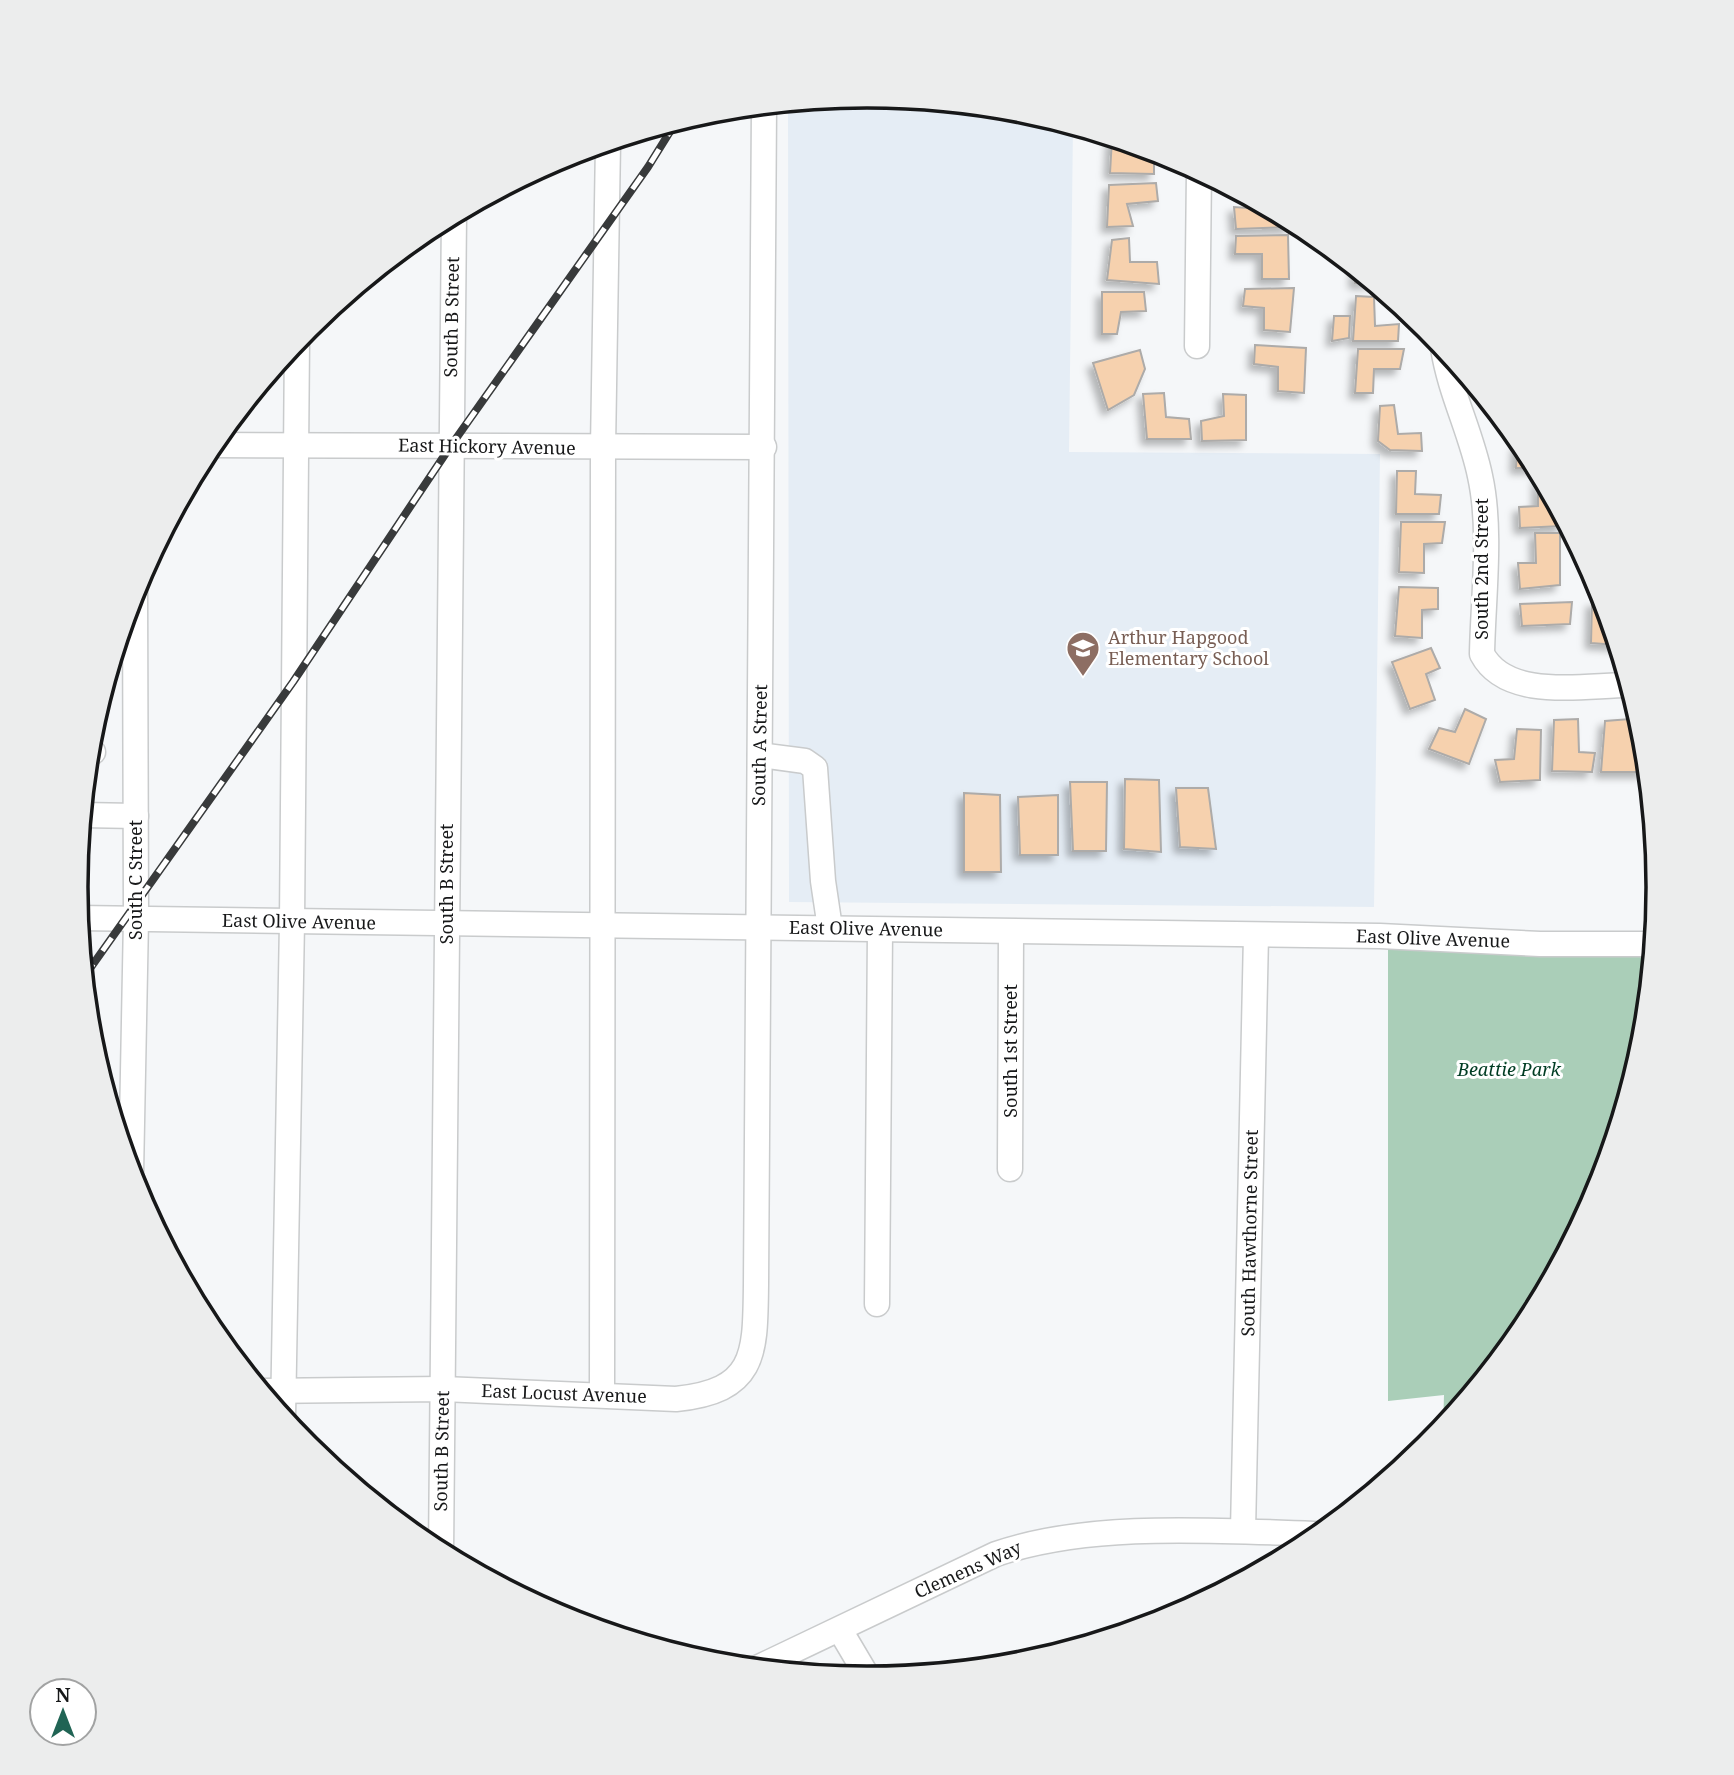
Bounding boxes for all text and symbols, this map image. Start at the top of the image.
street label: South B Street [438,256,464,378]
street label: East Hickory Avenue [398,432,576,460]
street label: South 2nd Street [1469,498,1493,640]
place label: Arthur Hapgood Elementary School [1108,625,1269,670]
school or university icon: Arthur Hapgood Elementary School [1064,629,1102,678]
street label: South A Street [746,684,772,806]
street label: South C Street [123,820,147,940]
street label: South B Street [434,824,458,944]
street label: East Olive Avenue [222,908,376,934]
street label: East Olive Avenue [789,915,943,941]
street label: East Olive Avenue [1356,923,1511,953]
street label: South 1st Street [998,984,1022,1118]
park label: Beattie Park [1456,1057,1562,1081]
street label: South Hawthorne Street [1235,1129,1263,1337]
street label: East Locust Avenue [481,1378,647,1408]
street label: South B Street [428,1390,454,1512]
street label: Clemens Way [910,1534,1026,1603]
north arrow [28,1677,98,1747]
text: N [56,1682,71,1708]

